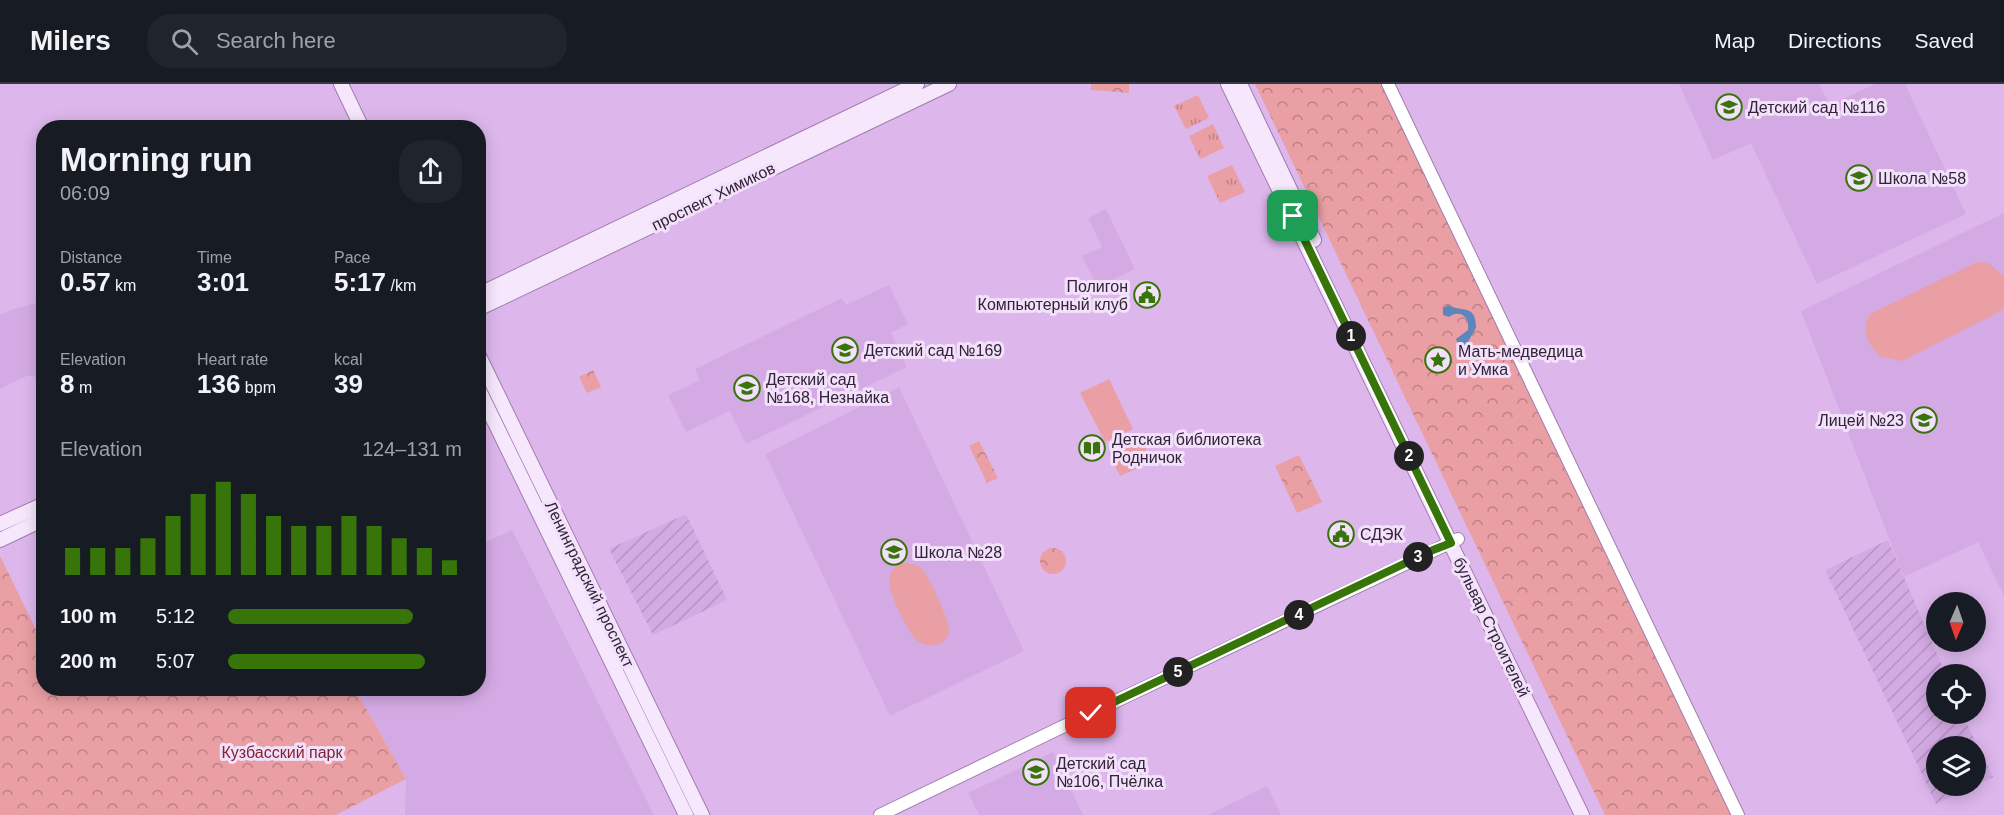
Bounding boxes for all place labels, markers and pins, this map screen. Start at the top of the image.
school or university icon: Детский сад №116 [1714,92,1744,122]
place label: Детский сад №116 [1748,99,1885,116]
school or university icon: Школа №58 [1844,163,1874,193]
place label: Школа №58 [1878,170,1966,187]
pin [1267,190,1318,241]
place label: Полигон Компьютерный клуб [978,278,1128,313]
public building icon: Полигон Компьютерный клуб [1132,280,1162,310]
pin: 1 [1336,321,1366,351]
school or university icon: Детский сад №169 [830,335,860,365]
place label: Детский сад №169 [864,342,1002,359]
place label: Мать-медведица и Умка [1458,343,1583,378]
place icon: Мать-медведица и Умка [1423,345,1453,375]
place label: Детский сад №168, Незнайка [766,371,889,406]
school or university icon: Детский сад №168, Незнайка [732,373,762,403]
school or university icon: Лицей №23 [1909,405,1939,435]
place label: Лицей №23 [1818,412,1904,429]
place label: Детская библиотека Родничок [1112,431,1261,466]
library icon: Детская библиотека Родничок [1077,433,1107,463]
pin: 2 [1394,441,1424,471]
public building icon: СДЭК [1326,519,1356,549]
place label: СДЭК [1360,526,1404,543]
school or university icon: Школа №28 [879,537,909,567]
pin: 3 [1403,542,1433,572]
place label: Школа №28 [914,544,1002,561]
pin: 4 [1284,600,1314,630]
pin: 5 [1163,657,1193,687]
pin [1065,687,1116,738]
place label: Детский сад №106, Пчёлка [1056,755,1163,790]
school or university icon: Детский сад №106, Пчёлка [1021,757,1051,787]

